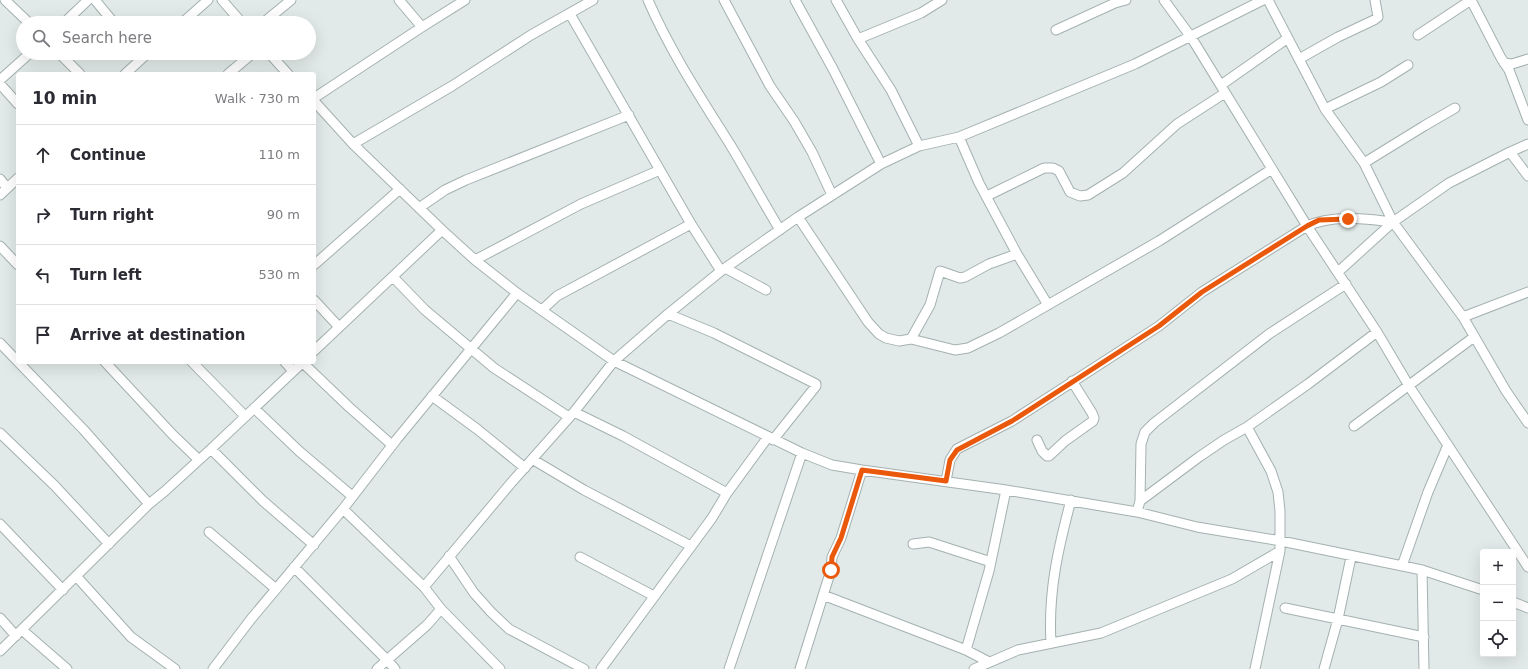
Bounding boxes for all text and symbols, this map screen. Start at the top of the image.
search box [16,16,316,60]
icon: search [30,27,52,49]
text: Search here [62,29,152,47]
text: 10 min [32,88,97,108]
text: Walk · 730 m [215,91,300,106]
icon: ahead [32,144,54,166]
text: Continue [70,146,146,164]
text: 110 m [258,147,300,162]
icon: right [32,204,54,226]
text: Turn right [70,206,154,224]
text: 90 m [267,207,300,222]
route end [1339,210,1357,228]
icon: left [32,264,54,286]
text: Turn left [70,266,142,284]
text: 530 m [258,267,300,282]
icon: arrive [32,324,54,346]
text: Arrive at destination [70,326,245,344]
map controls [1480,549,1516,657]
button: + [1480,549,1516,585]
route start [822,561,840,579]
button: − [1480,585,1516,621]
button: locate [1480,621,1516,657]

